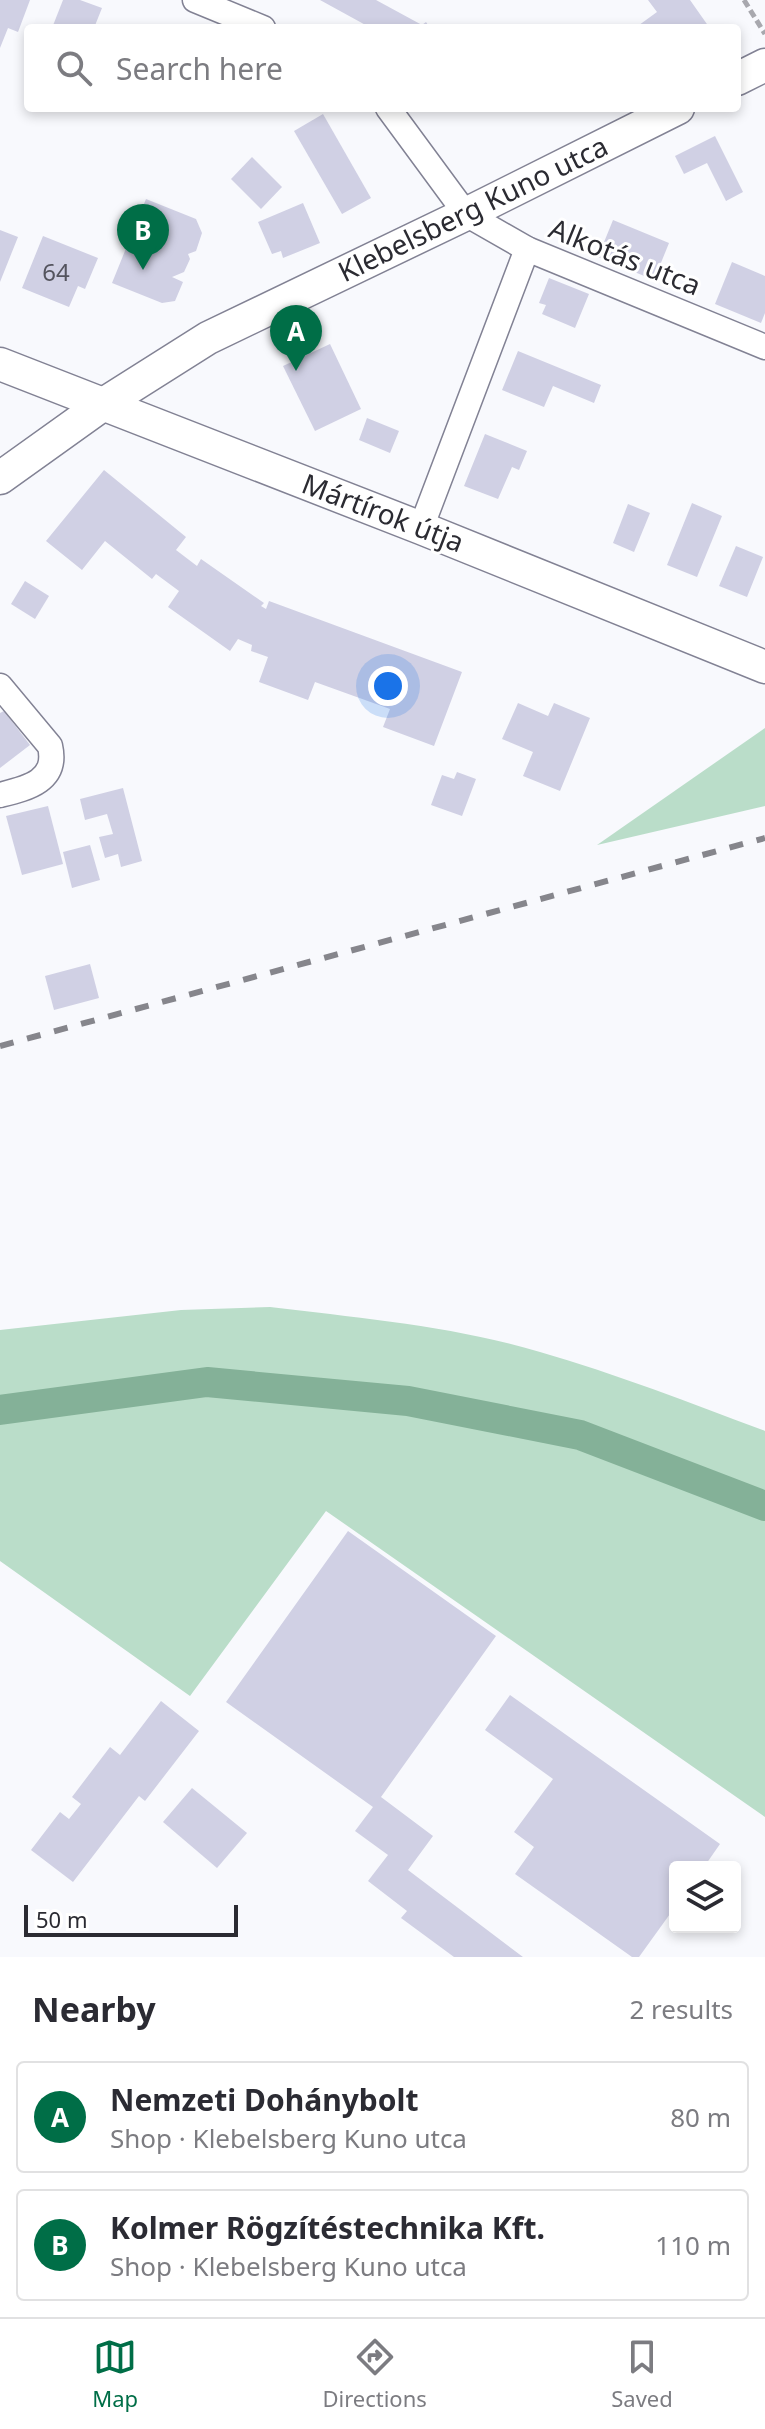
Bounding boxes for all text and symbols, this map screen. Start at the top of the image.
search box [24,24,741,112]
icon: search [52,46,96,90]
text: Search here [116,48,283,89]
street label: Klebelsberg Kuno utca [331,126,614,290]
pin: B [117,204,169,270]
street label: Alkotás utca [544,208,707,304]
house number: 64 [42,255,70,288]
pin: A [270,305,322,371]
street label: Mártírok útja [297,464,470,560]
your location [368,666,408,706]
map controls [669,1861,741,1933]
button: layers [669,1861,741,1933]
scale bar [24,1901,238,1937]
text: 50 m [36,1904,87,1934]
text: Nearby [32,1986,156,2032]
text: 2 results [629,1991,733,2027]
text: Nemzeti Dohánybolt [110,2079,419,2120]
text: A [51,2099,69,2135]
text: 80 m [670,2099,731,2135]
text: Shop · Klebelsberg Kuno utca [110,2120,467,2156]
text: Kolmer Rögzítéstechnika Kft. [110,2207,545,2248]
text: B [51,2227,69,2263]
text: 110 m [655,2227,731,2263]
text: Shop · Klebelsberg Kuno utca [110,2248,467,2284]
tab: Map [92,2335,138,2413]
tab: Directions [322,2335,427,2413]
tab: Saved [611,2335,673,2413]

